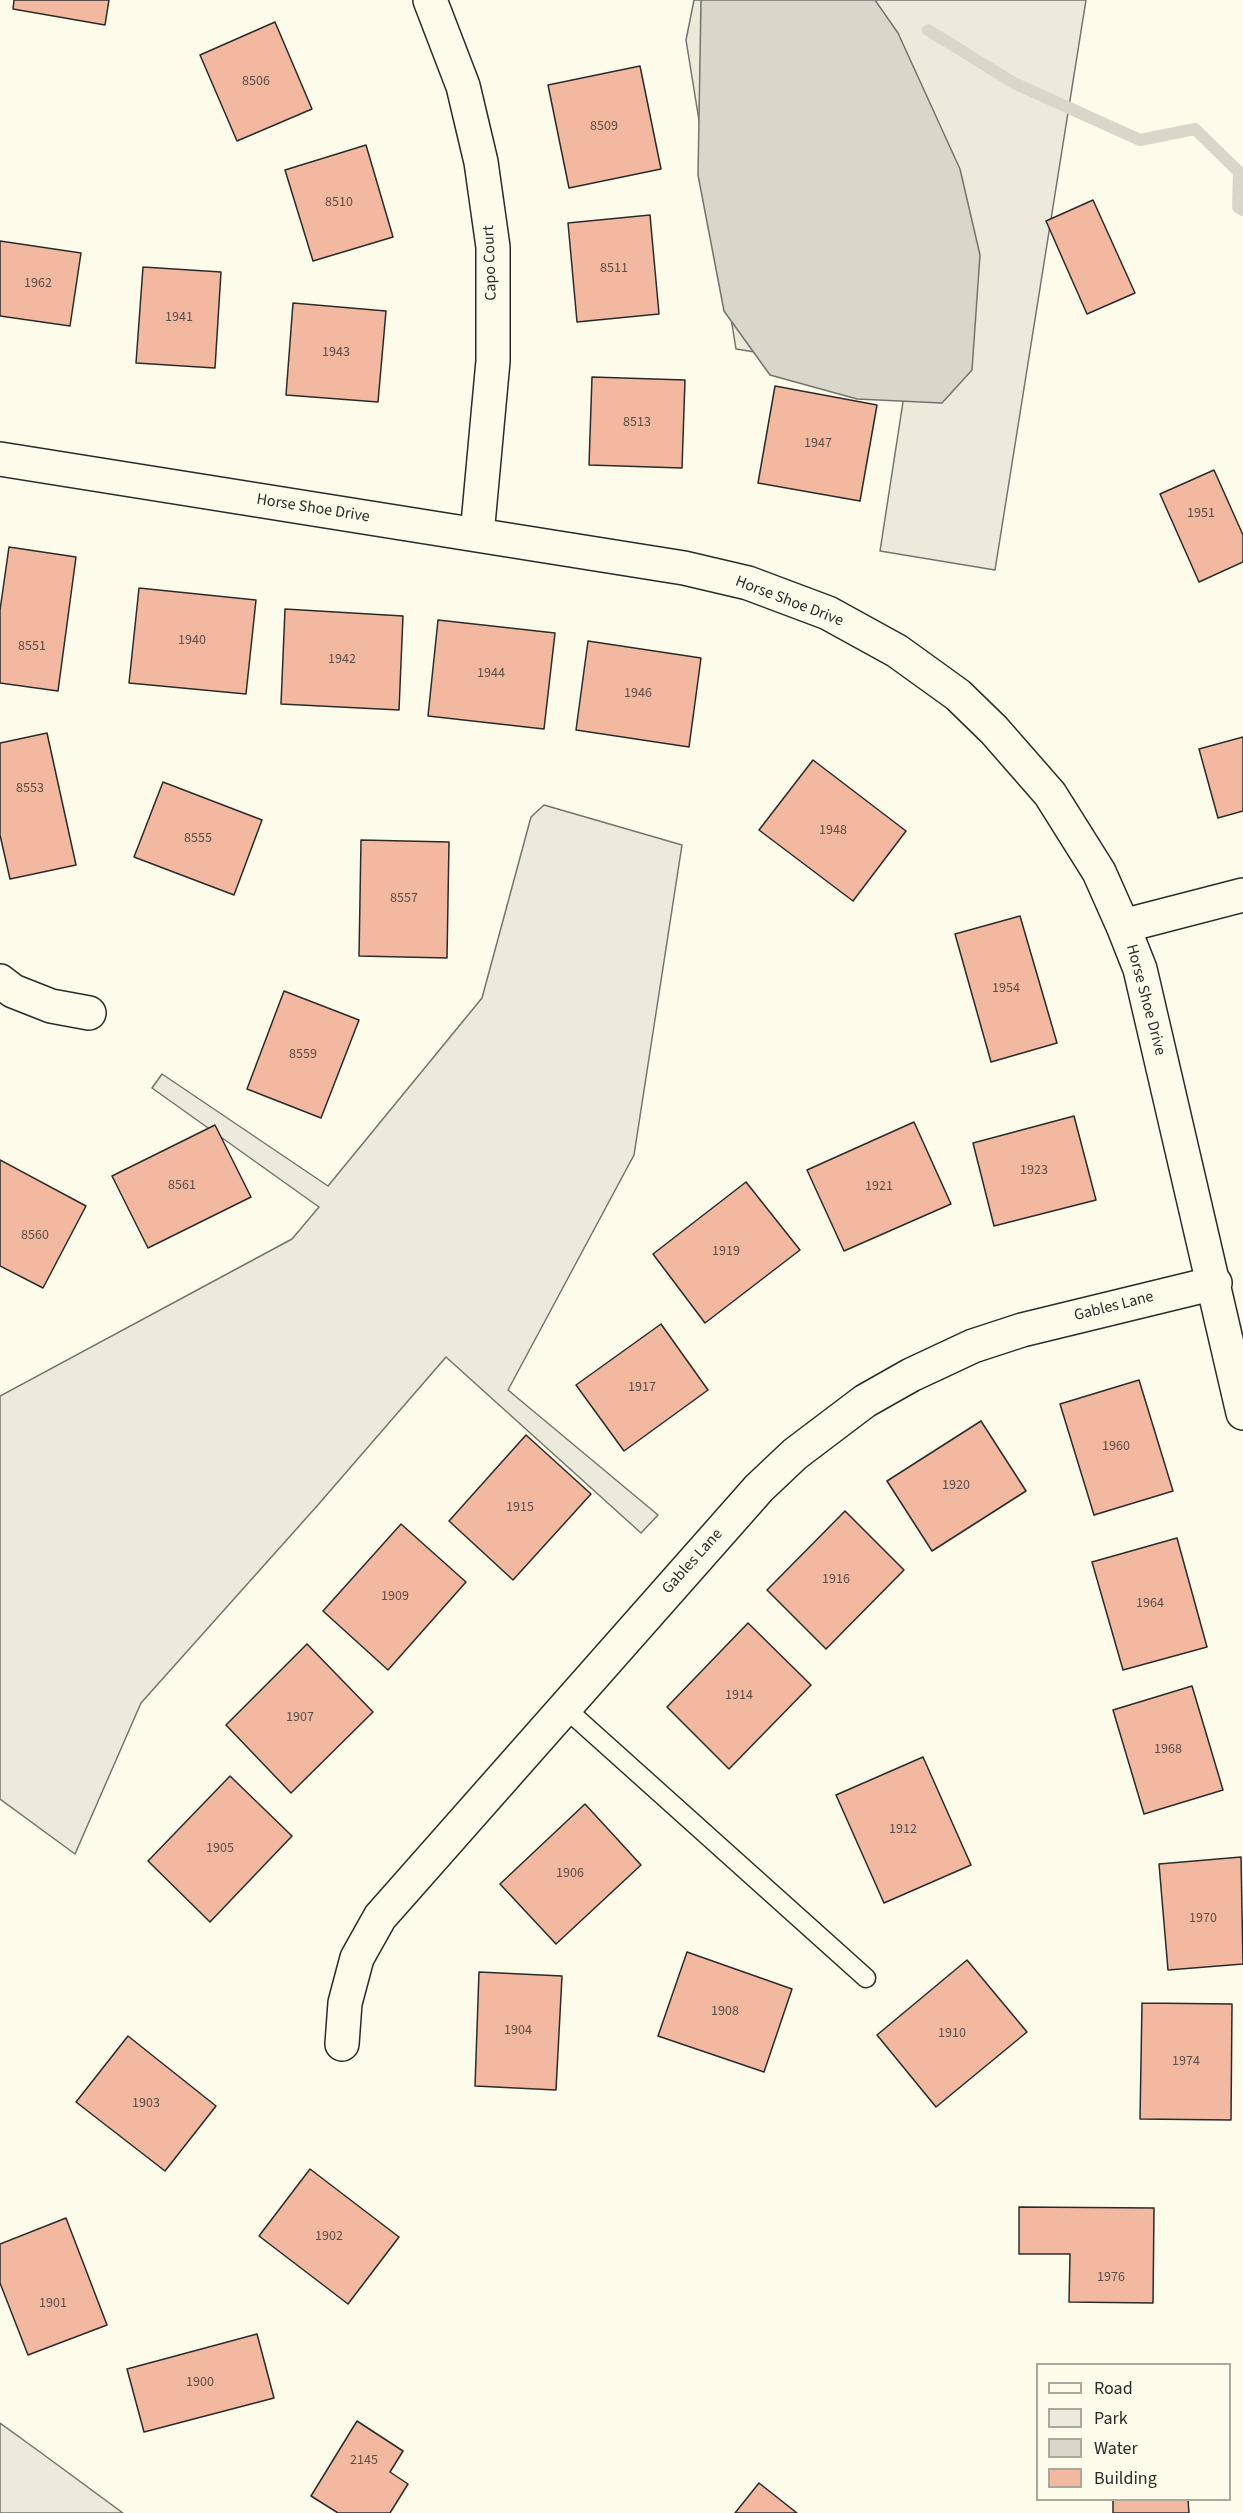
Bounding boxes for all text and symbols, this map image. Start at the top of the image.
house number: 8506 [242,74,270,90]
house number: 8509 [590,119,618,135]
house number: 8510 [325,195,353,211]
street label: Capo Court [480,225,502,301]
house number: 8511 [600,261,628,277]
house number: 1962 [24,276,52,292]
house number: 1941 [165,310,193,326]
house number: 1943 [322,345,350,361]
house number: 8513 [623,415,651,431]
house number: 1947 [804,436,832,452]
street label: Horse Shoe Drive [255,491,371,527]
house number: 1951 [1187,506,1215,522]
street label: Horse Shoe Drive [732,573,846,631]
house number: 1940 [178,633,206,649]
house number: 8551 [18,639,46,655]
house number: 1942 [328,652,356,668]
house number: 1944 [477,666,505,682]
house number: 1946 [624,686,652,702]
house number: 8553 [16,781,44,797]
house number: 1948 [819,823,847,839]
house number: 8555 [184,831,212,847]
house number: 8557 [390,891,418,907]
street label: Horse Shoe Drive [1121,942,1169,1058]
house number: 1954 [992,981,1020,997]
house number: 8559 [289,1047,317,1063]
house number: 1923 [1020,1163,1048,1179]
house number: 8561 [168,1178,196,1194]
house number: 1921 [865,1179,893,1195]
house number: 8560 [21,1228,49,1244]
house number: 1919 [712,1244,740,1260]
street label: Gables Lane [1072,1288,1156,1326]
house number: 1917 [628,1380,656,1396]
house number: 1960 [1102,1439,1130,1455]
house number: 1920 [942,1478,970,1494]
house number: 1915 [506,1500,534,1516]
street label: Gables Lane [659,1525,727,1599]
house number: 1916 [822,1572,850,1588]
house number: 1909 [381,1589,409,1605]
house number: 1964 [1136,1596,1164,1612]
house number: 1914 [725,1688,753,1704]
house number: 1907 [286,1710,314,1726]
house number: 1968 [1154,1742,1182,1758]
house number: 1912 [889,1822,917,1838]
house number: 1905 [206,1841,234,1857]
house number: 1906 [556,1866,584,1882]
house number: 1970 [1189,1911,1217,1927]
house number: 1908 [711,2004,739,2020]
house number: 1904 [504,2023,532,2039]
house number: 1910 [938,2026,966,2042]
house number: 1974 [1172,2054,1200,2070]
house number: 1903 [132,2096,160,2112]
house number: 1902 [315,2229,343,2245]
house number: 1976 [1097,2270,1125,2286]
house number: 1901 [39,2296,67,2312]
legend [1036,2363,1231,2501]
house number: 1900 [186,2375,214,2391]
text: Road [1094,2376,1133,2401]
text: Park [1094,2406,1128,2431]
text: Water [1094,2436,1138,2461]
house number: 2145 [350,2453,378,2469]
text: Building [1094,2466,1157,2491]

